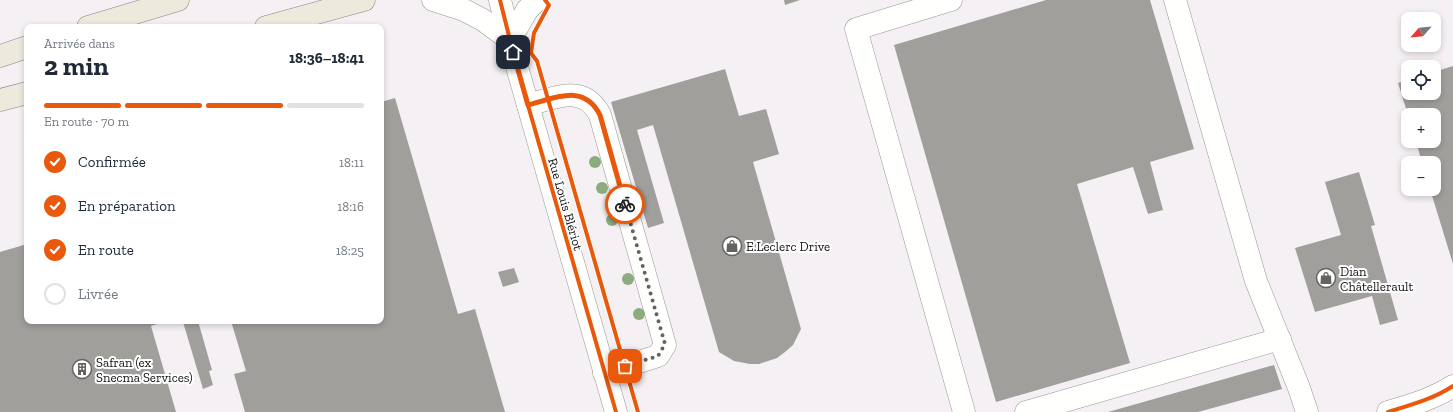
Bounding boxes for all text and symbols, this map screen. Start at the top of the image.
north arrow [1401,12,1441,52]
map controls [1401,12,1441,196]
pin [496,35,530,69]
text: Arrivée dans [44,36,115,51]
icon: home [502,41,524,63]
text: 18:36–18:41 [289,49,364,67]
text: 2 min [44,50,109,82]
button: locate [1401,60,1441,100]
button: + [1401,108,1441,148]
text: En route · 70 m [44,114,129,129]
icon: check [44,151,66,173]
text: Confirmée [78,153,146,171]
text: 18:11 [339,155,364,170]
street label: Rue Louis Blériot [545,156,586,252]
button: − [1401,156,1441,196]
courier [605,184,645,224]
icon: bike [614,193,636,215]
icon: check [44,195,66,217]
text: En préparation [78,197,176,215]
text: 18:16 [337,199,364,214]
shop icon: E.Leclerc Drive [721,235,743,257]
icon: check [44,239,66,261]
place label: E.Leclerc Drive [746,239,830,254]
text: En route [78,241,134,259]
text: 18:25 [336,243,364,258]
place label: Dian Châtellerault [1340,264,1413,294]
shop icon: Dian Châtellerault [1315,267,1337,289]
text: Livrée [78,285,118,303]
pin [608,349,642,383]
place label: Safran (ex Snecma Services) [96,355,193,385]
icon: bag [614,355,636,377]
building icon: Safran (ex Snecma Services) [71,358,93,380]

